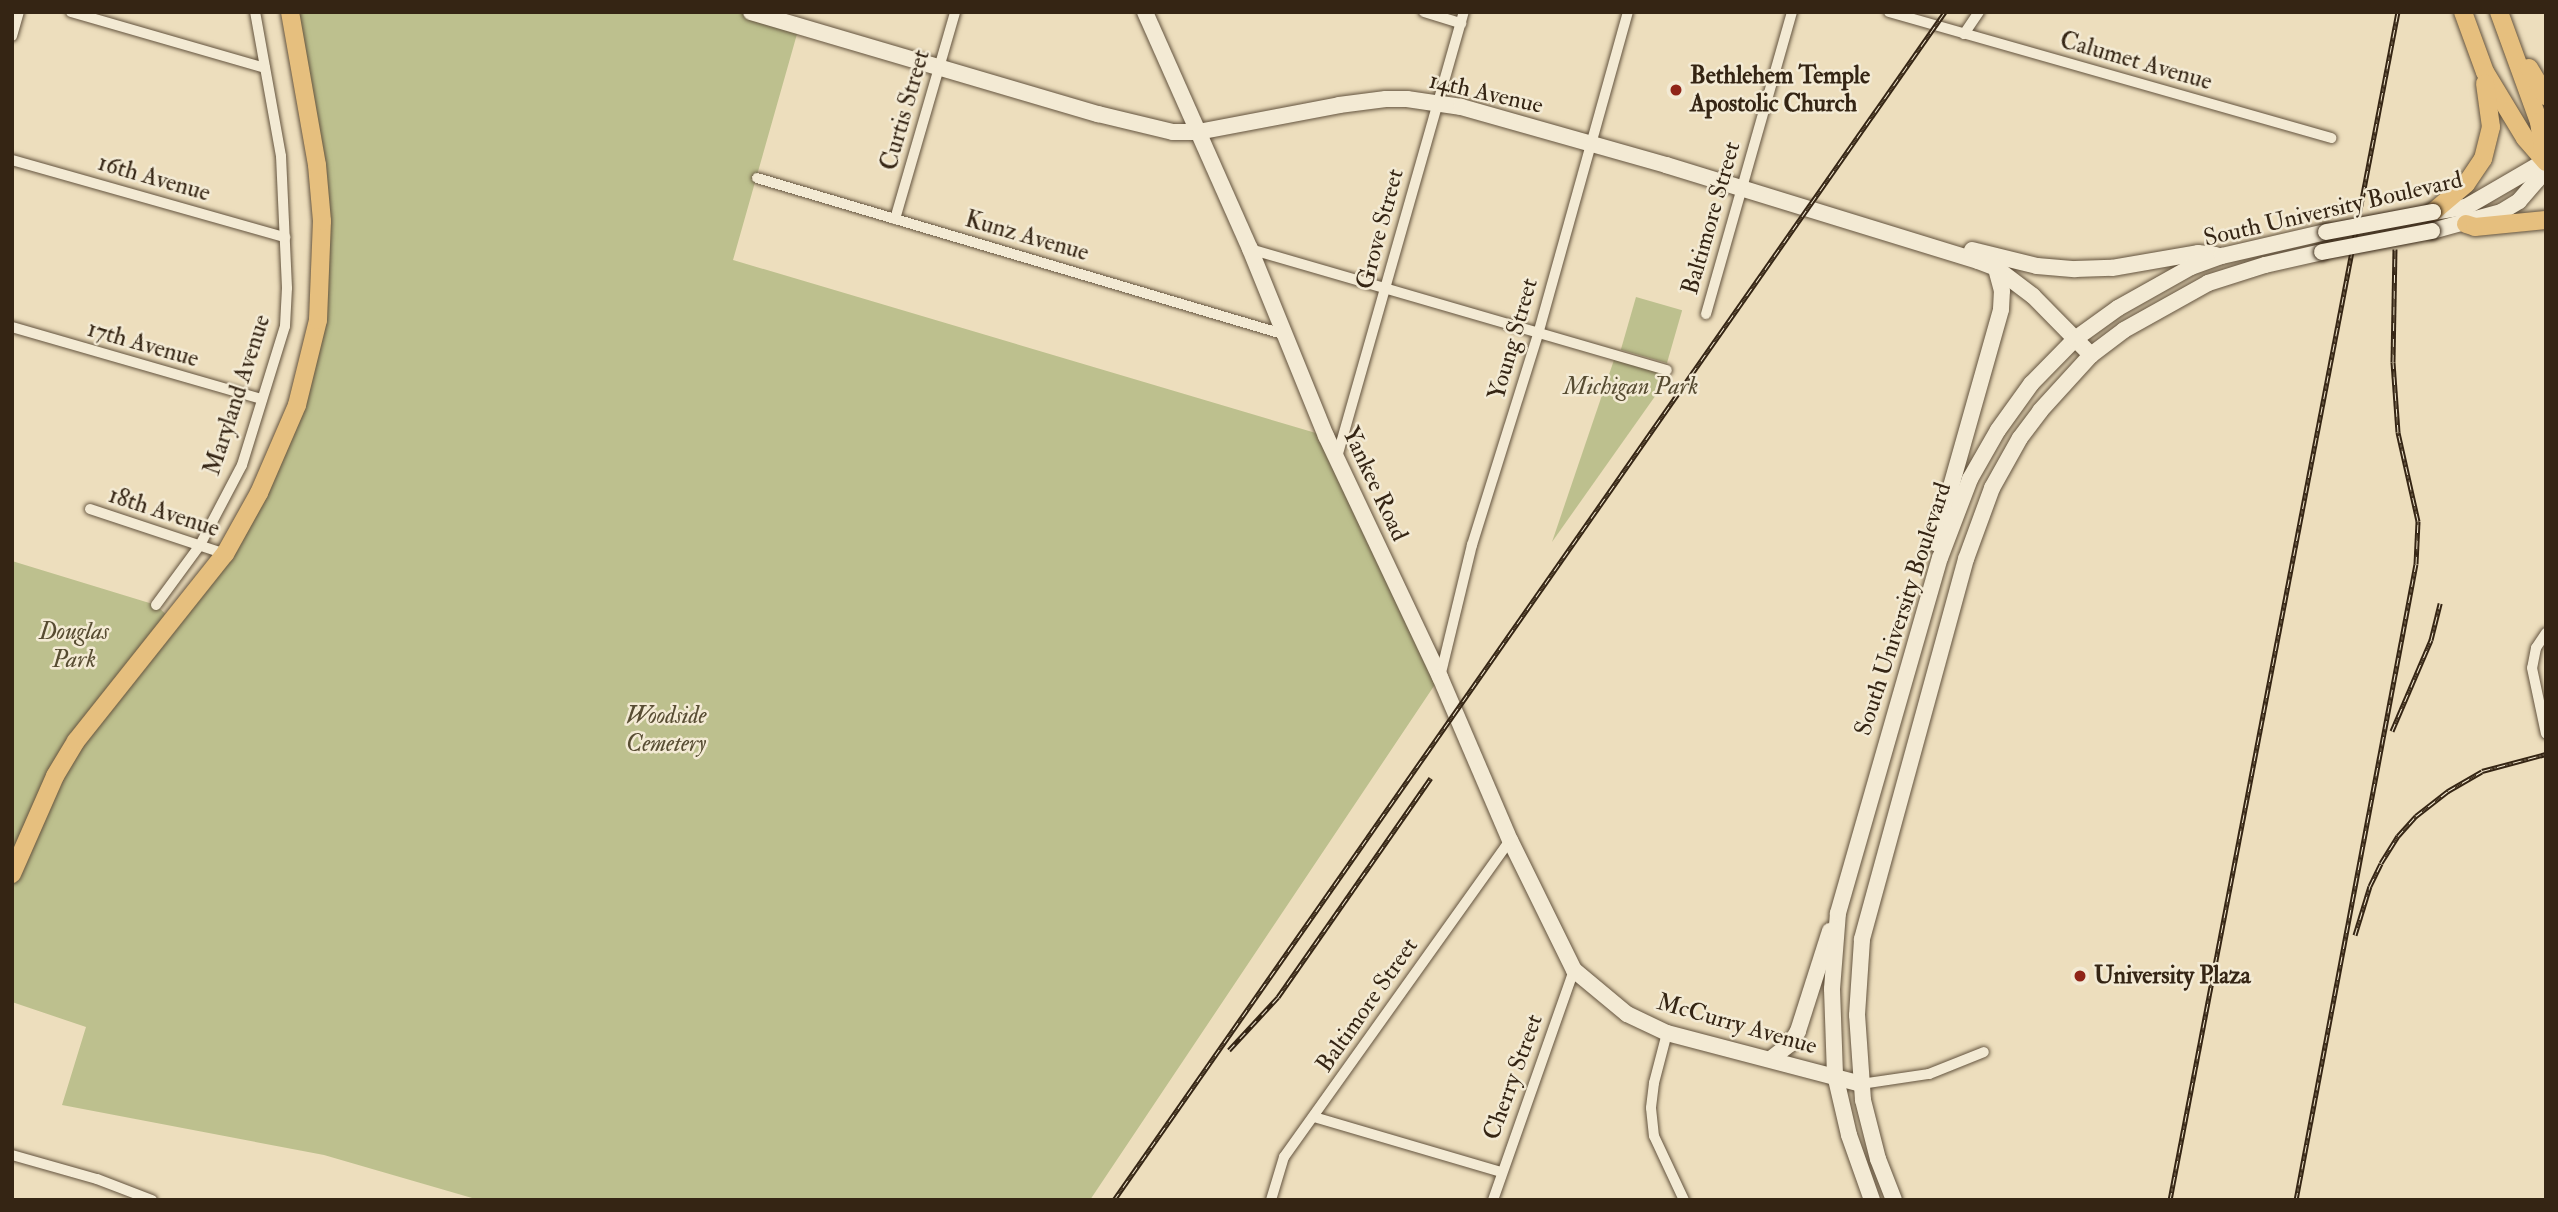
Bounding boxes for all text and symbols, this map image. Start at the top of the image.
street label: Calumet Avenue [2057,26,2215,96]
street label: Curtis Street [874,46,936,174]
place label: Bethlehem Temple Apostolic Church [1690,62,1870,118]
street label: 14th Avenue [1426,66,1546,120]
marker: Bethlehem Temple Apostolic Church [1668,82,1684,98]
street label: Baltimore Street [1675,138,1747,298]
street label: 16th Avenue [95,148,213,208]
street label: South University Boulevard [2201,165,2465,253]
street label: Grove Street [1350,166,1410,292]
street label: Kunz Avenue [962,205,1092,267]
street label: Young Street [1482,275,1544,403]
street label: Maryland Avenue [198,311,276,479]
street label: 17th Avenue [84,314,202,374]
park label: Michigan Park [1564,373,1698,401]
street label: Yankee Road [1336,422,1414,546]
street label: South University Boulevard [1848,479,1958,739]
street label: 18th Avenue [105,481,223,543]
park label: Douglas Park [39,618,109,674]
park label: Woodside Cemetery [625,702,707,758]
street label: Baltimore Street [1310,932,1424,1078]
place label: University Plaza [2094,962,2251,990]
marker: University Plaza [2072,968,2088,984]
street label: McCurry Avenue [1654,987,1820,1061]
street label: Cherry Street [1477,1010,1549,1144]

